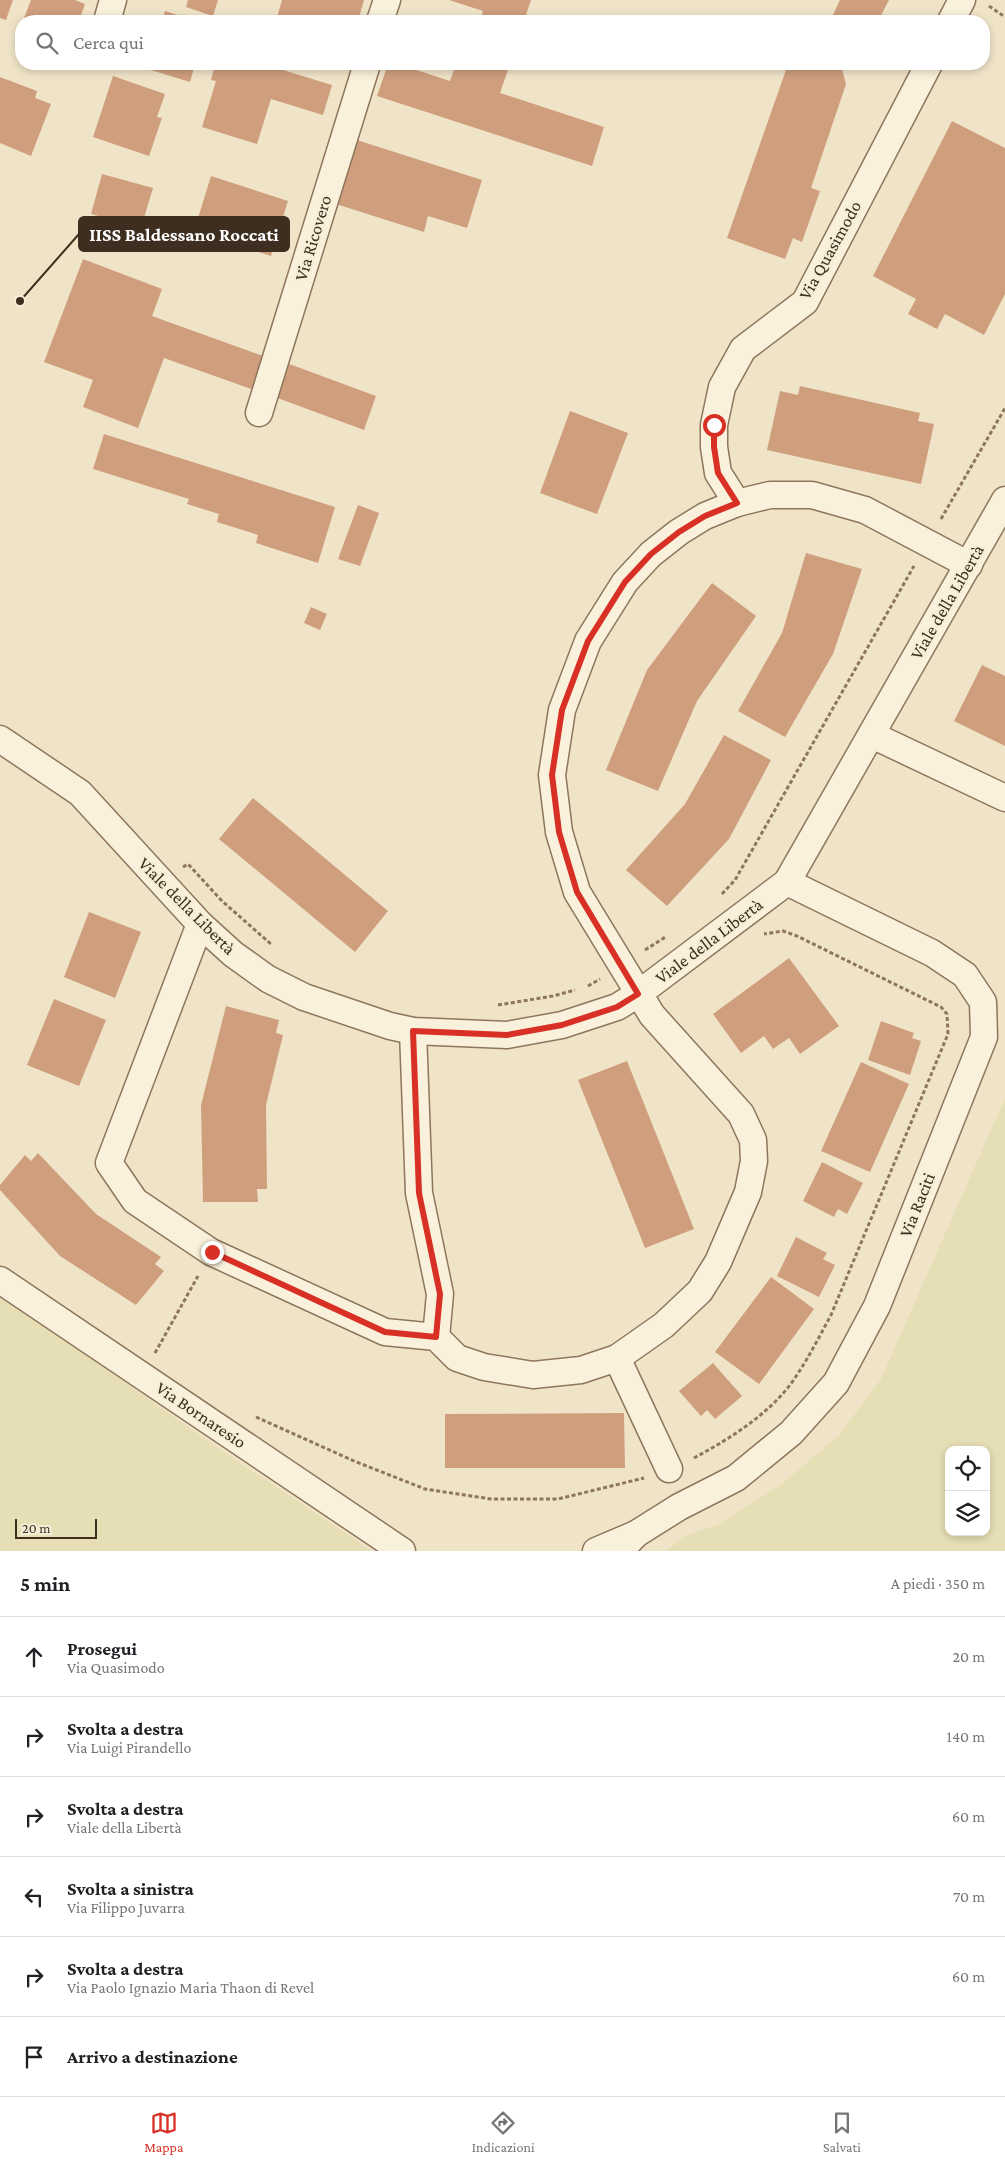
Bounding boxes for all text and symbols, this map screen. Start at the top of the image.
search box [15,15,990,70]
icon: search [33,29,61,57]
text: Cerca qui [73,32,144,53]
street label: Via Ricovero [291,193,335,283]
street label: Via Quasimodo [795,197,865,303]
callout: IISS Baldessano Roccati [79,217,289,251]
text: IISS Baldessano Roccati [89,224,279,245]
route start [703,414,726,437]
street label: Viale della Libertà [906,541,988,663]
street label: Viale della Libertà [134,853,240,959]
street label: Viale della Libertà [651,894,767,988]
street label: Via Raciti [895,1170,939,1240]
route end [201,1241,224,1264]
street label: Via Bornaresio [152,1378,250,1452]
map controls [945,1446,990,1536]
button: locate [945,1446,990,1491]
button: layers [945,1491,990,1536]
scale bar [15,1516,98,1539]
text: 20 m [22,1520,50,1536]
text: 5 min [20,1572,70,1596]
text: A piedi · 350 m [891,1575,985,1592]
text: Prosegui [67,1638,137,1659]
icon: ahead [20,1643,48,1671]
text: 20 m [952,1648,985,1665]
text: Via Quasimodo [67,1659,165,1676]
text: Svolta a destra [67,1718,183,1739]
icon: right [20,1723,48,1751]
text: 140 m [947,1728,985,1745]
text: Via Luigi Pirandello [67,1739,191,1756]
text: Svolta a destra [67,1798,183,1819]
icon: right [20,1803,48,1831]
text: 60 m [952,1808,985,1825]
text: Viale della Libertà [67,1819,182,1836]
text: Svolta a sinistra [67,1878,194,1899]
icon: left [20,1883,48,1911]
text: 70 m [953,1888,985,1905]
text: Via Filippo Juvarra [67,1899,185,1916]
text: Svolta a destra [67,1958,183,1979]
icon: right [20,1963,48,1991]
text: 60 m [952,1968,985,1985]
text: Via Paolo Ignazio Maria Thaon di Revel [67,1979,314,1996]
icon: arrive [20,2043,48,2071]
text: Arrivo a destinazione [67,2046,238,2067]
tab: Mappa [144,2109,183,2155]
tab: Indicazioni [472,2109,535,2155]
tab: Salvati [823,2109,861,2155]

